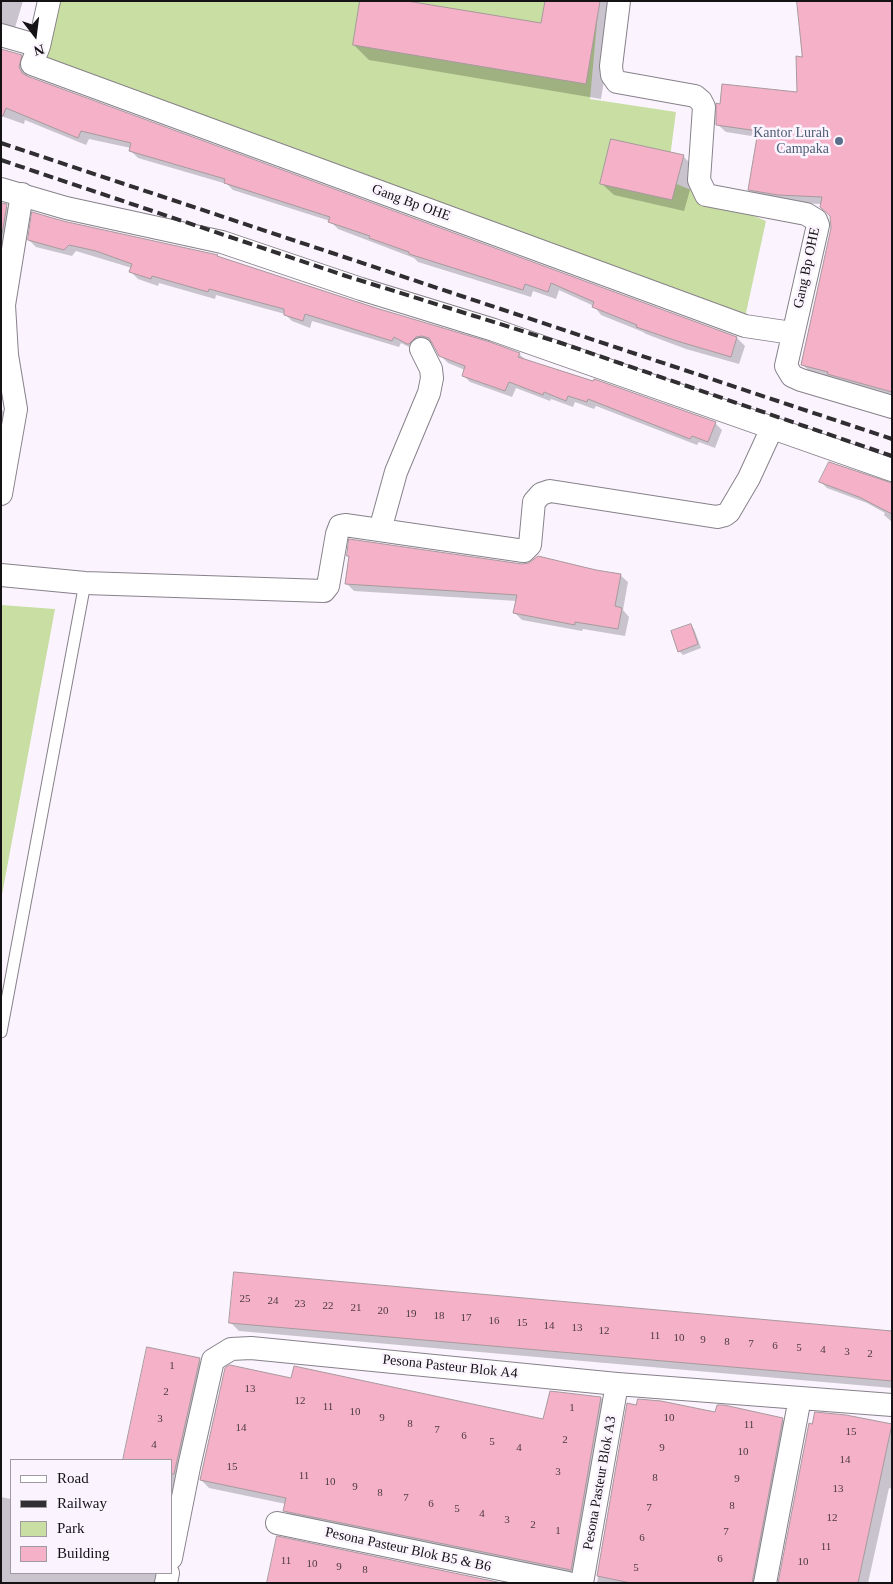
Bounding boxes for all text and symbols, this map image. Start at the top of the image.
north arrow [10,10,60,60]
text: N [32,41,46,59]
place label: Kantor Lurah Campaka [753,125,829,158]
marker: Kantor Lurah Campaka [833,135,845,147]
street label: Gang Bp OHE [369,181,453,225]
street label: Gang Bp OHE [790,226,824,310]
house number: 25 [240,1292,250,1306]
house number: 24 [268,1294,278,1308]
house number: 23 [294,1297,306,1311]
house number: 22 [322,1299,333,1313]
house number: 21 [351,1301,362,1315]
house number: 20 [378,1304,388,1318]
house number: 19 [406,1307,416,1321]
house number: 18 [434,1309,444,1323]
house number: 17 [461,1311,472,1325]
house number: 16 [488,1314,499,1328]
house number: 15 [516,1316,528,1330]
house number: 14 [544,1319,554,1333]
house number: 13 [572,1321,582,1335]
house number: 12 [598,1324,610,1338]
house number: 11 [650,1329,660,1343]
house number: 10 [674,1331,684,1345]
house number: 9 [700,1333,706,1347]
house number: 8 [724,1335,730,1349]
house number: 7 [748,1337,754,1351]
house number: 6 [772,1339,778,1353]
house number: 5 [796,1341,802,1355]
house number: 4 [820,1343,826,1357]
house number: 3 [844,1345,850,1359]
house number: 2 [867,1347,873,1361]
street label: Pesona Pasteur Blok A4 [382,1352,518,1382]
house number: 1 [169,1359,175,1373]
house number: 13 [244,1382,256,1396]
house number: 2 [163,1385,169,1399]
house number: 12 [294,1394,306,1408]
house number: 11 [323,1400,333,1414]
house number: 1 [569,1401,575,1415]
house number: 10 [350,1405,360,1419]
house number: 9 [379,1411,385,1425]
house number: 10 [664,1411,674,1425]
house number: 3 [157,1412,163,1426]
street label: Pesona Pasteur Blok A3 [580,1415,620,1551]
house number: 8 [407,1417,413,1431]
house number: 11 [744,1418,754,1432]
house number: 14 [236,1421,247,1435]
house number: 7 [434,1423,440,1437]
house number: 15 [846,1425,856,1439]
house number: 6 [461,1429,467,1443]
house number: 2 [562,1433,568,1447]
house number: 5 [489,1435,495,1449]
house number: 4 [151,1438,157,1452]
house number: 4 [516,1441,522,1455]
house number: 9 [659,1441,665,1455]
house number: 10 [738,1445,748,1459]
house number: 14 [840,1453,850,1467]
legend [10,1459,172,1574]
house number: 15 [226,1460,238,1474]
house number: 3 [555,1465,561,1479]
house number: 11 [299,1469,309,1483]
text: Road [57,1470,89,1486]
house number: 8 [652,1471,658,1485]
house number: 9 [734,1472,740,1486]
house number: 10 [324,1475,336,1489]
house number: 9 [352,1480,358,1494]
house number: 13 [832,1482,844,1496]
house number: 8 [377,1486,383,1500]
house number: 7 [403,1491,409,1505]
text: Railway [57,1495,107,1511]
house number: 6 [428,1497,434,1511]
house number: 8 [729,1499,735,1513]
house number: 7 [646,1501,652,1515]
house number: 5 [454,1502,460,1516]
house number: 4 [479,1507,485,1521]
house number: 12 [826,1511,838,1525]
house number: 3 [504,1513,510,1527]
house number: 2 [530,1518,536,1532]
text: Park [57,1520,85,1536]
street label: Pesona Pasteur Blok B5 & B6 [324,1524,492,1576]
house number: 1 [555,1524,561,1538]
house number: 7 [723,1525,729,1539]
house number: 6 [639,1531,645,1545]
house number: 11 [821,1540,831,1554]
text: Building [57,1545,110,1561]
house number: 6 [717,1552,723,1566]
house number: 11 [281,1554,291,1568]
house number: 10 [798,1555,808,1569]
house number: 10 [306,1557,318,1571]
house number: 9 [336,1560,342,1574]
house number: 5 [633,1561,639,1575]
house number: 8 [362,1563,368,1577]

